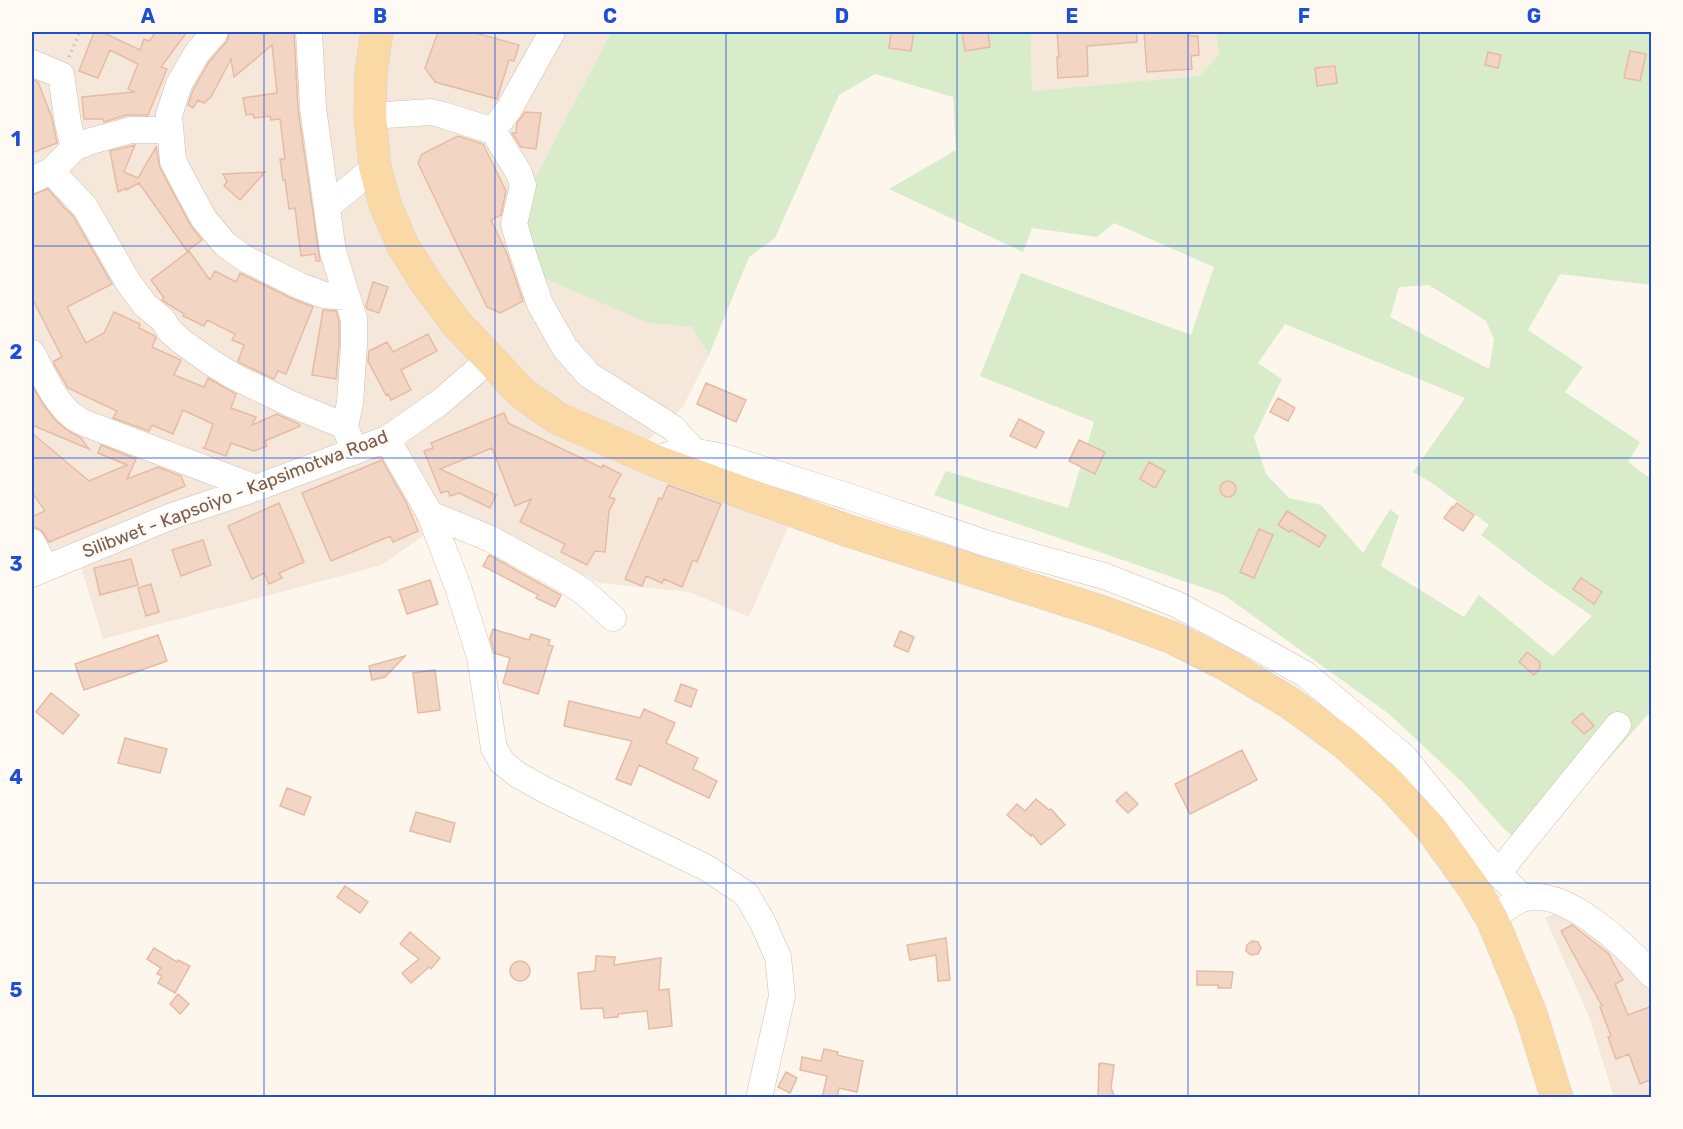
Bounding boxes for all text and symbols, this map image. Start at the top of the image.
text: A [141,4,156,28]
text: B [373,4,387,28]
text: C [603,4,617,28]
text: D [835,4,849,28]
text: E [1066,4,1078,28]
text: F [1298,4,1310,28]
text: G [1527,4,1541,28]
text: 1 [11,127,21,151]
text: 2 [10,340,23,364]
street label: Silibwet - Kapsoiyo - Kapsimotwa Road [79,425,391,563]
text: 3 [9,552,23,576]
text: 4 [9,765,23,789]
text: 5 [10,978,23,1002]

